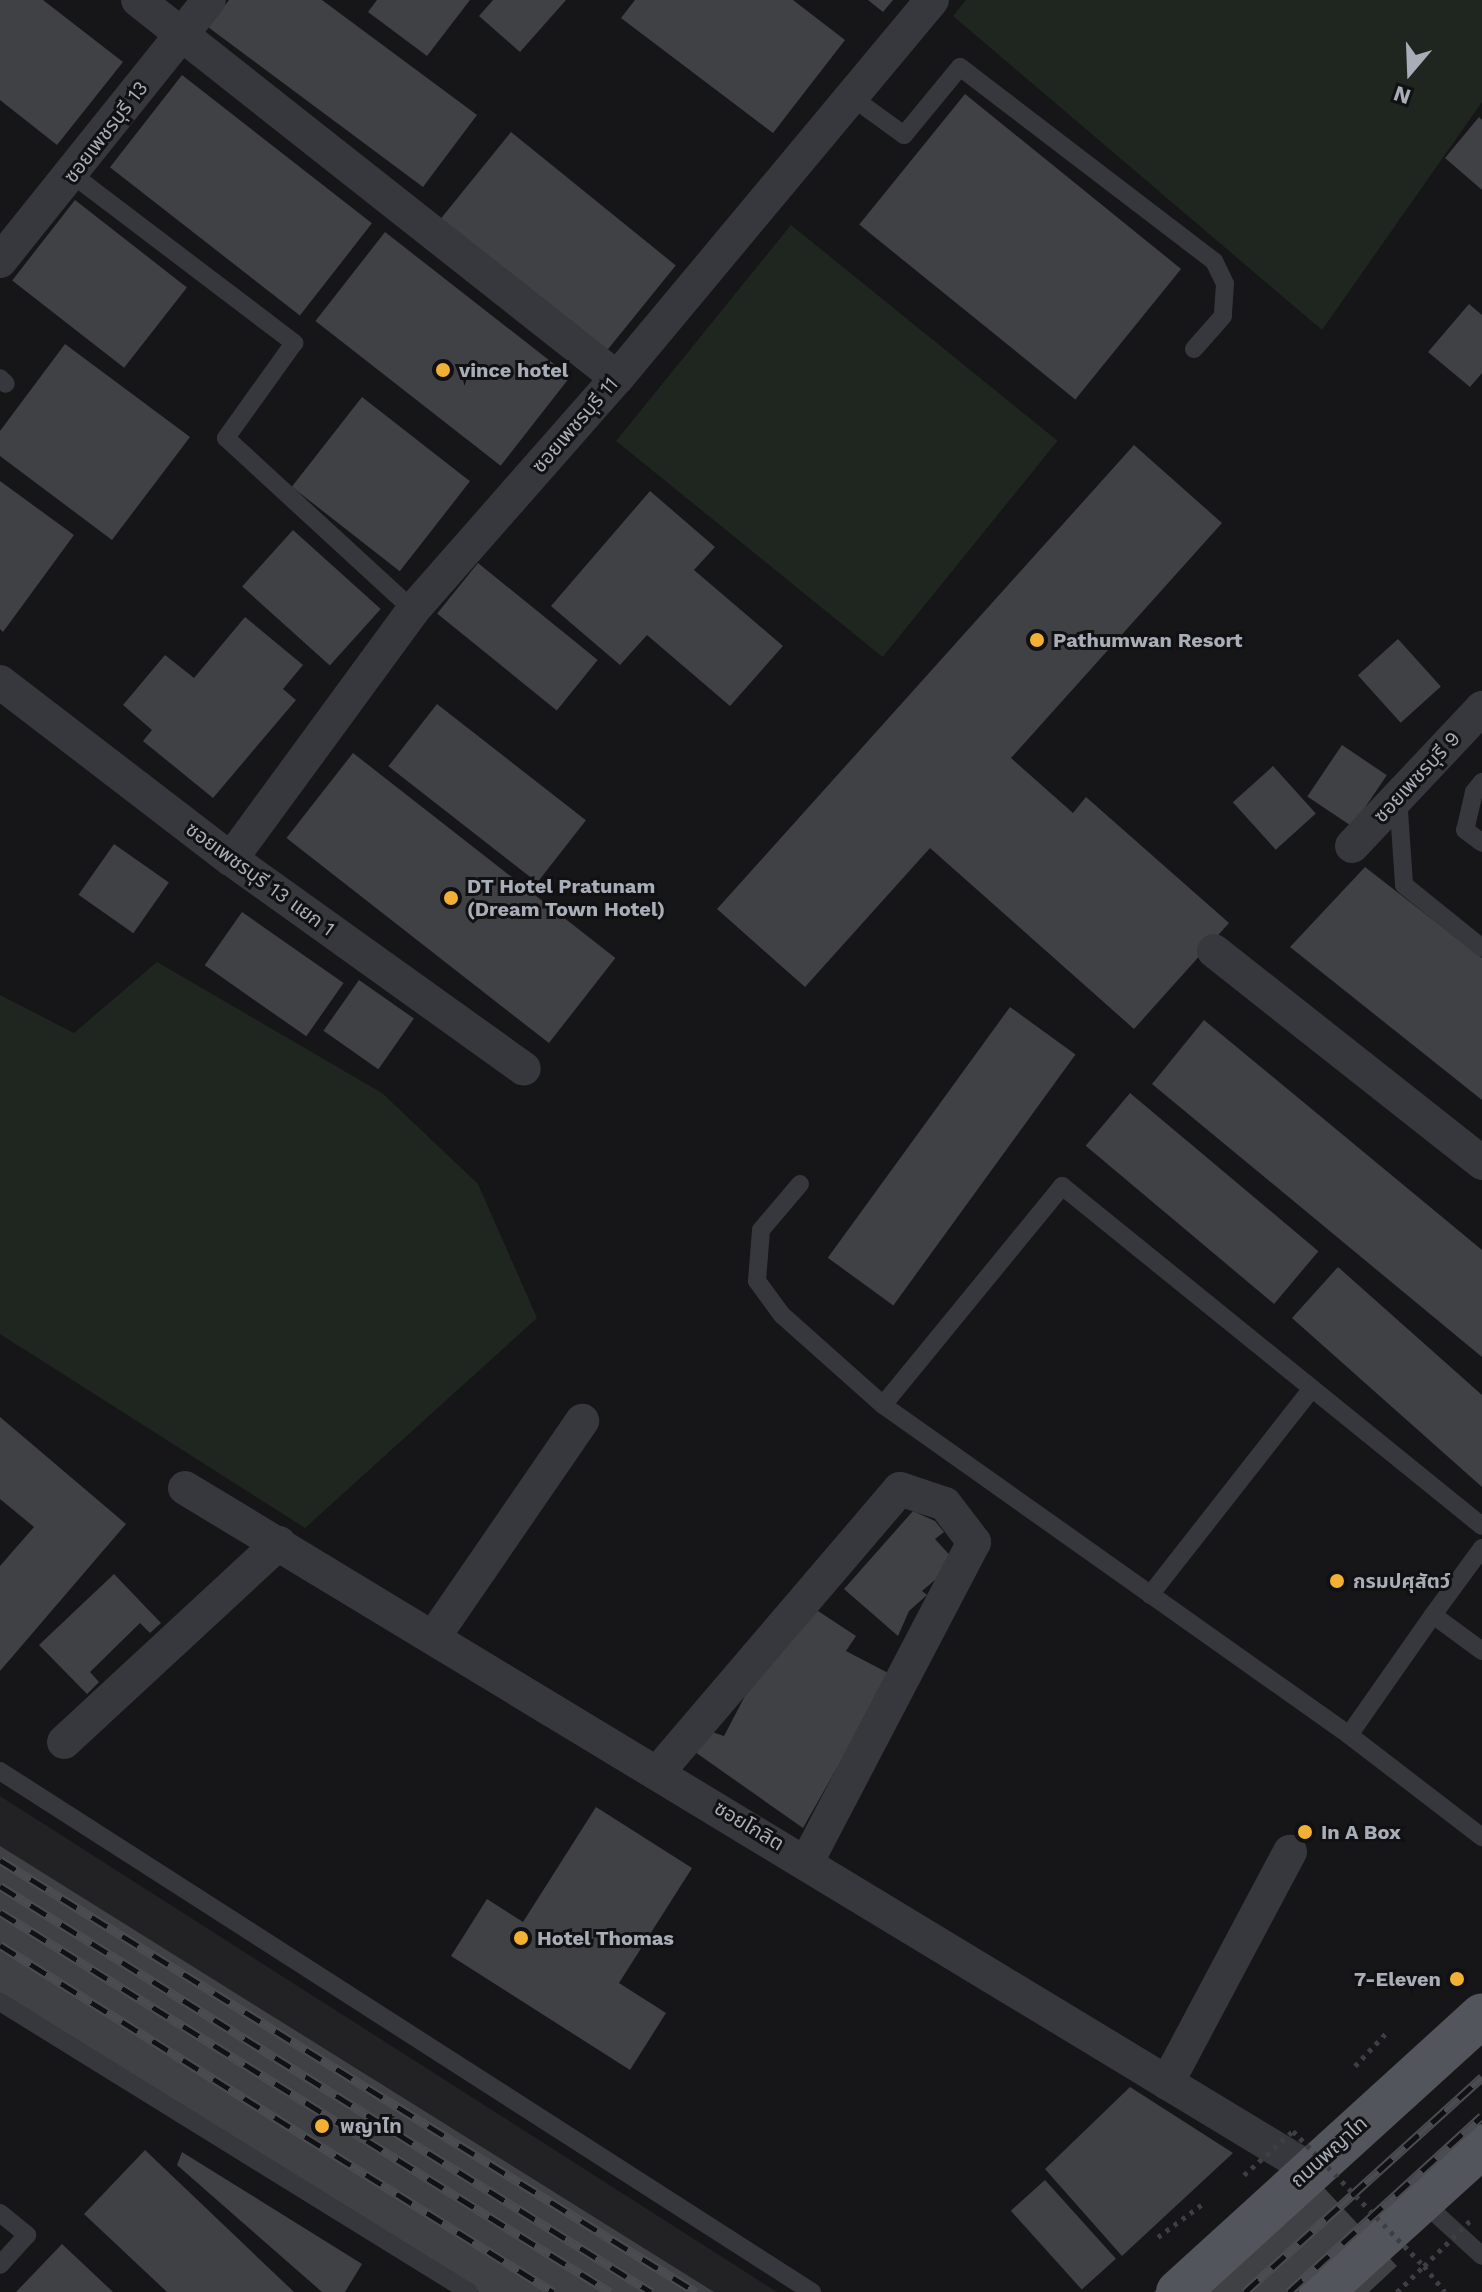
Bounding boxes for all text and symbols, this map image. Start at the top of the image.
north arrow [1370,32,1450,112]
street label: ซอยเพชรบุรี 13 [59,76,153,188]
text: N [1390,81,1414,110]
place label: vince hotel [459,358,568,382]
marker: vince hotel [434,361,452,379]
street label: ซอยเพชรบุรี 11 [527,372,623,478]
place label: Pathumwan Resort [1053,628,1243,652]
marker: Pathumwan Resort [1028,631,1046,649]
street label: ซอยเพชรบุรี 9 [1369,727,1465,827]
street label: ซอยเพชรบุรี 13 แยก 1 [181,817,339,941]
place label: DT Hotel Pratunam (Dream Town Hotel) [467,874,665,921]
marker: DT Hotel Pratunam (Dream Town Hotel) [442,889,460,907]
place label: กรมปศุสัตว์ [1353,1569,1450,1593]
marker: กรมปศุสัตว์ [1328,1572,1346,1590]
street label: ซอยโกลิต [710,1796,788,1856]
place label: In A Box [1321,1820,1402,1844]
marker: In A Box [1296,1823,1314,1841]
place label: Hotel Thomas [537,1926,675,1950]
marker: Hotel Thomas [512,1929,530,1947]
place label: 7-Eleven [1354,1967,1441,1991]
marker: 7-Eleven [1448,1970,1466,1988]
street label: ถนนพญาไท [1286,2111,1372,2193]
place label: พญาไท [340,2114,402,2138]
marker: พญาไท [311,2115,333,2137]

